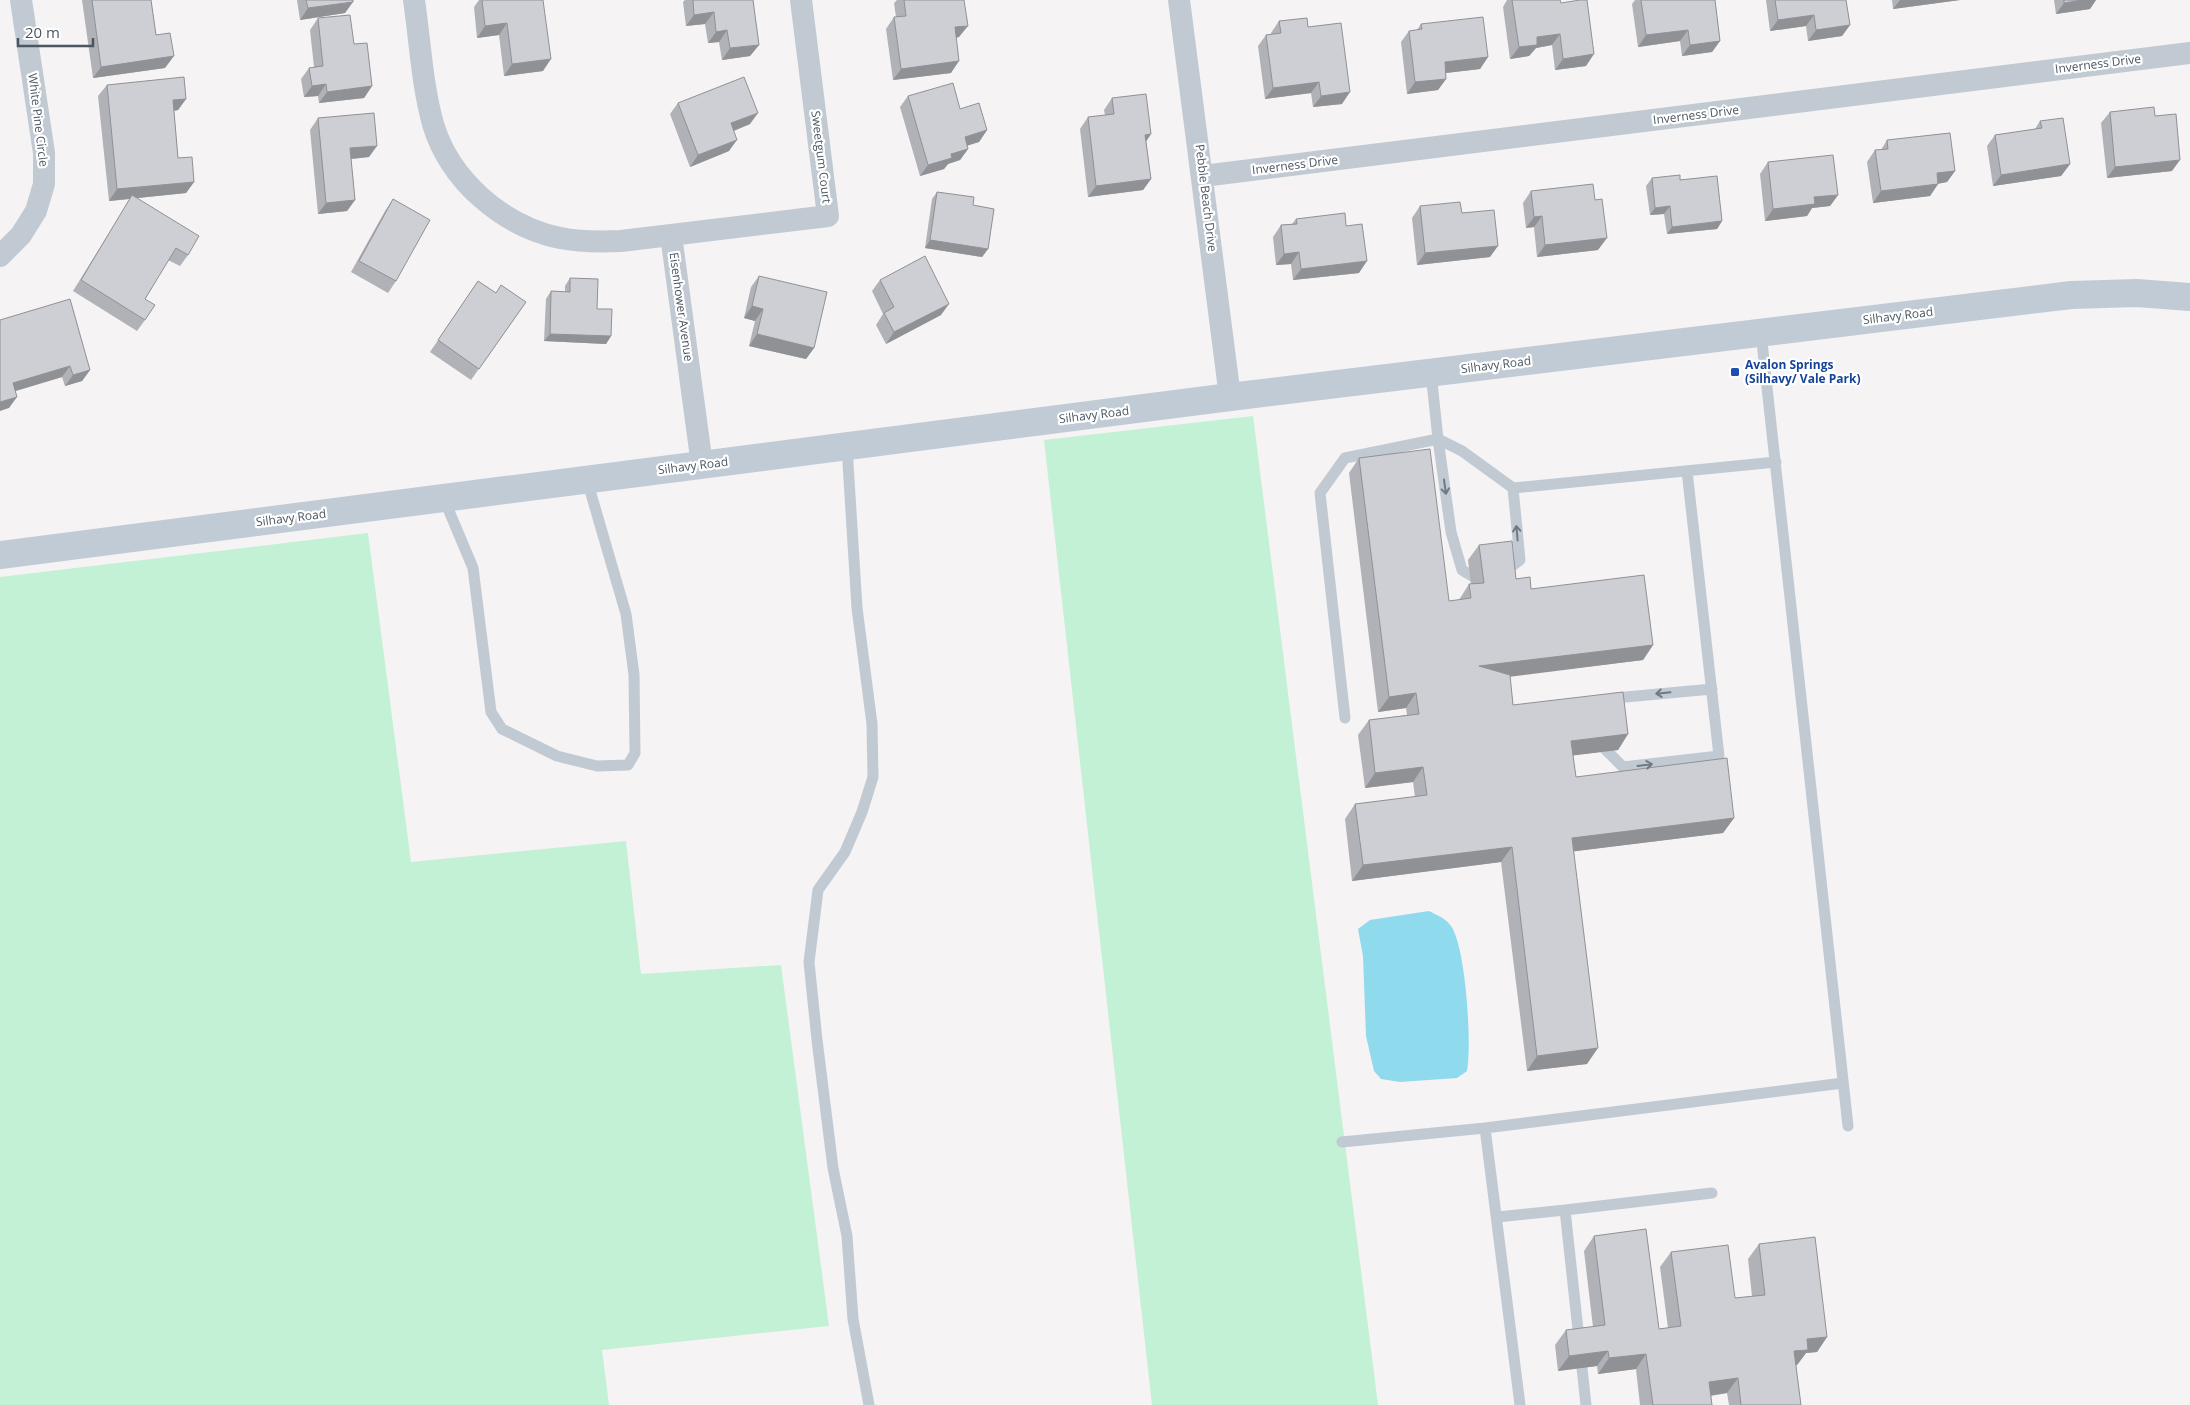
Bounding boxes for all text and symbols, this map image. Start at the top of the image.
scale bar [18,15,92,47]
text: 20 m [25,22,60,42]
street label: Inverness Drive [2054,50,2142,77]
street label: White Pine Circle [24,72,53,168]
street label: Inverness Drive [1652,101,1740,128]
street label: Sweetgum Court [807,110,836,204]
street label: Pebble Beach Drive [1191,143,1222,253]
street label: Inverness Drive [1251,151,1339,178]
street label: Eisenhower Avenue [665,251,698,363]
street label: Silhavy Road [1862,303,1934,328]
street label: Silhavy Road [1460,352,1532,377]
place label: Avalon Springs (Silhavy/ Vale Park) [1745,356,1861,387]
marker: Avalon Springs (Silhavy/ Vale Park) [1729,366,1741,378]
street label: Silhavy Road [1058,402,1130,427]
street label: Silhavy Road [657,453,729,478]
one-way arrow [1440,479,1450,495]
street label: Silhavy Road [255,505,327,530]
one-way arrow [1513,525,1522,541]
one-way arrow [1656,688,1672,698]
one-way arrow [1636,760,1652,770]

